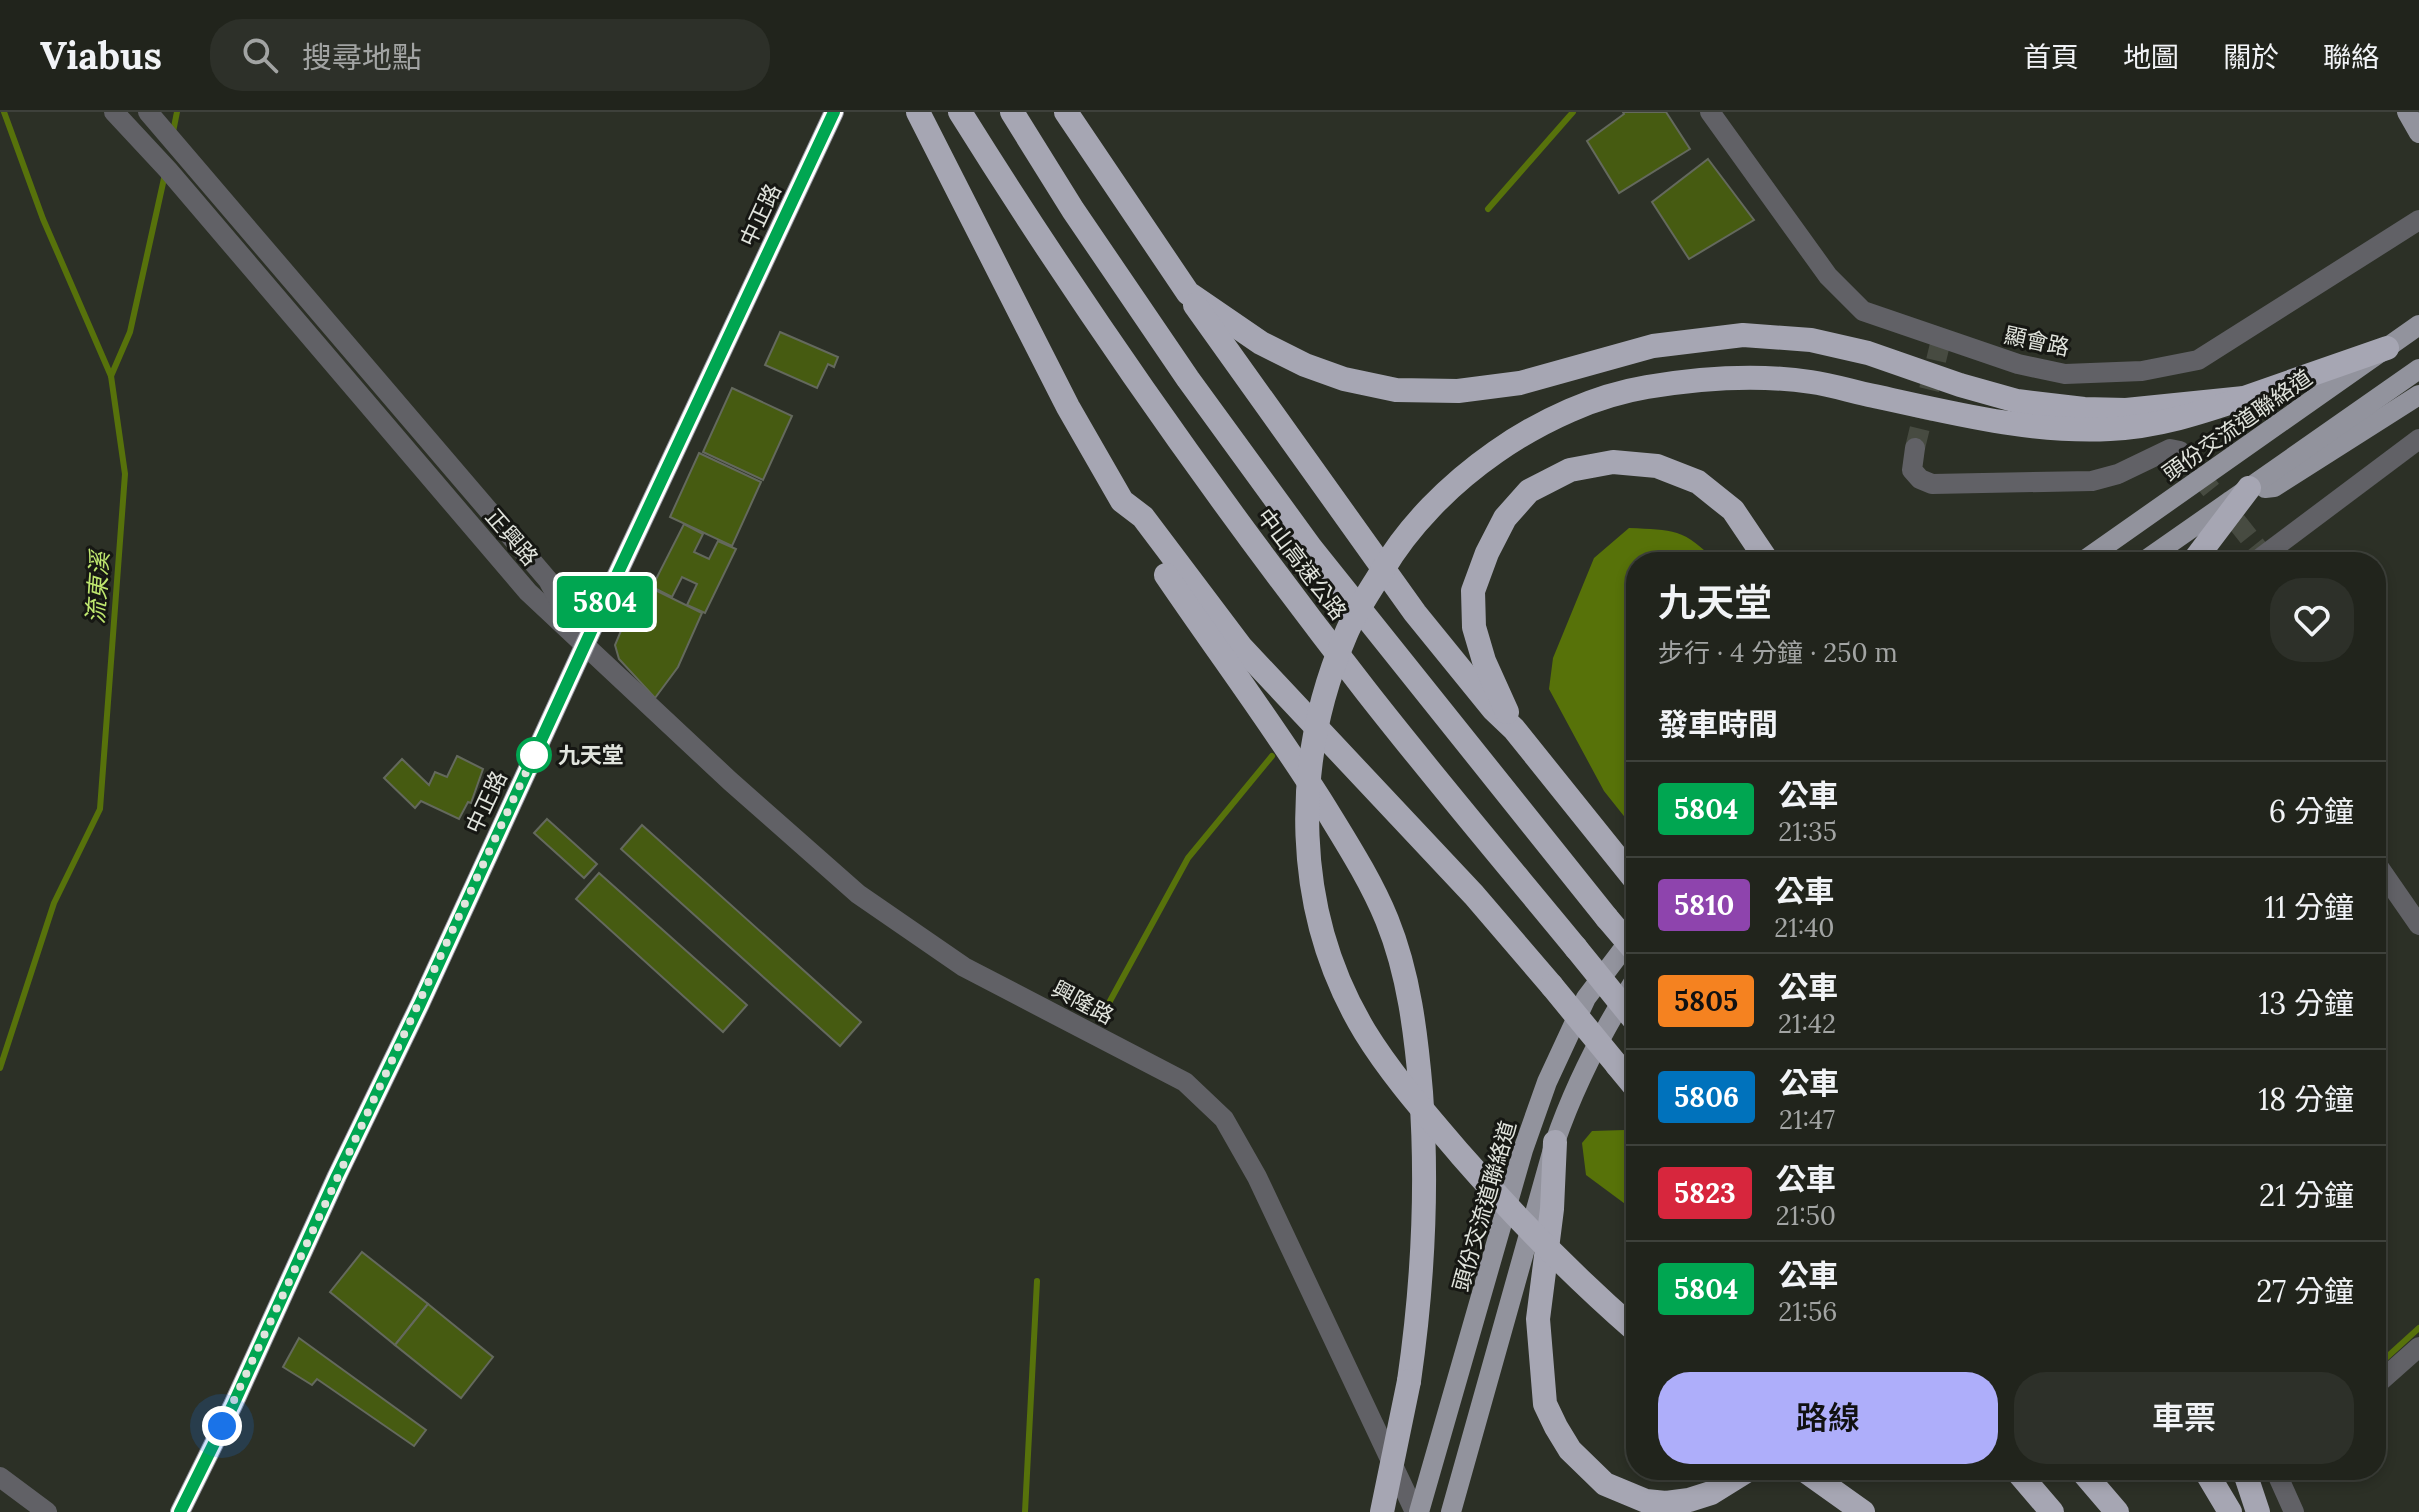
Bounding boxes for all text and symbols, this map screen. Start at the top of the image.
search box [210,19,770,91]
text: Viabus [40,31,162,79]
icon: search [238,33,282,77]
text: 搜尋地點 [302,38,422,76]
text: 首頁 [2023,39,2079,75]
text: 地圖 [2123,39,2179,75]
text: 關於 [2223,39,2279,75]
text: 聯絡 [2323,39,2379,75]
street label: 中正路 [733,179,787,251]
street label: 顯會路 [2002,320,2072,362]
street label: 頭份交流道聯絡道 [2157,363,2317,487]
street label: 正興路 [480,503,544,571]
street label: 中山高速公路 [1251,503,1353,625]
water label: 流東溪 [80,548,116,625]
line badge: 5804 [549,576,661,628]
text: 九天堂 [1658,578,1772,626]
button: heart [2270,578,2354,662]
text: 5804 [573,584,637,620]
text: 步行 · 4 分鐘 · 250 m [1658,636,1898,669]
text: 發車時間 [1658,705,1778,743]
marker: 九天堂 [517,738,551,772]
place label: 九天堂 [558,741,624,769]
street label: 中正路 [459,766,513,838]
text: 公車 [1778,776,1838,814]
text: 5804 [1674,791,1738,827]
text: 6 分鐘 [2269,792,2354,830]
text: 21:35 [1778,815,1837,848]
text: 公車 [1774,872,1834,910]
text: 5810 [1674,887,1734,923]
text: 11 分鐘 [2264,888,2354,926]
text: 21:40 [1774,911,1834,944]
text: 公車 [1778,968,1838,1006]
street label: 興隆路 [1047,974,1119,1030]
text: 5805 [1674,983,1738,1019]
text: 13 分鐘 [2258,984,2354,1022]
text: 21:42 [1778,1007,1836,1040]
text: 公車 [1779,1064,1839,1102]
text: 5806 [1674,1079,1739,1115]
text: 18 分鐘 [2258,1080,2354,1118]
text: 21:47 [1779,1103,1835,1136]
street label: 頭份交流道聯絡道 [1446,1118,1522,1294]
text: 公車 [1776,1160,1836,1198]
text: 5823 [1674,1175,1736,1211]
text: 21 分鐘 [2259,1176,2354,1214]
text: 21:50 [1776,1199,1836,1232]
text: 公車 [1778,1256,1838,1294]
text: 5804 [1674,1271,1738,1307]
text: 27 分鐘 [2256,1272,2354,1310]
text: 21:56 [1778,1295,1837,1328]
button: 路線 [1658,1372,1998,1464]
button: 車票 [2014,1372,2354,1464]
your location [202,1406,242,1446]

